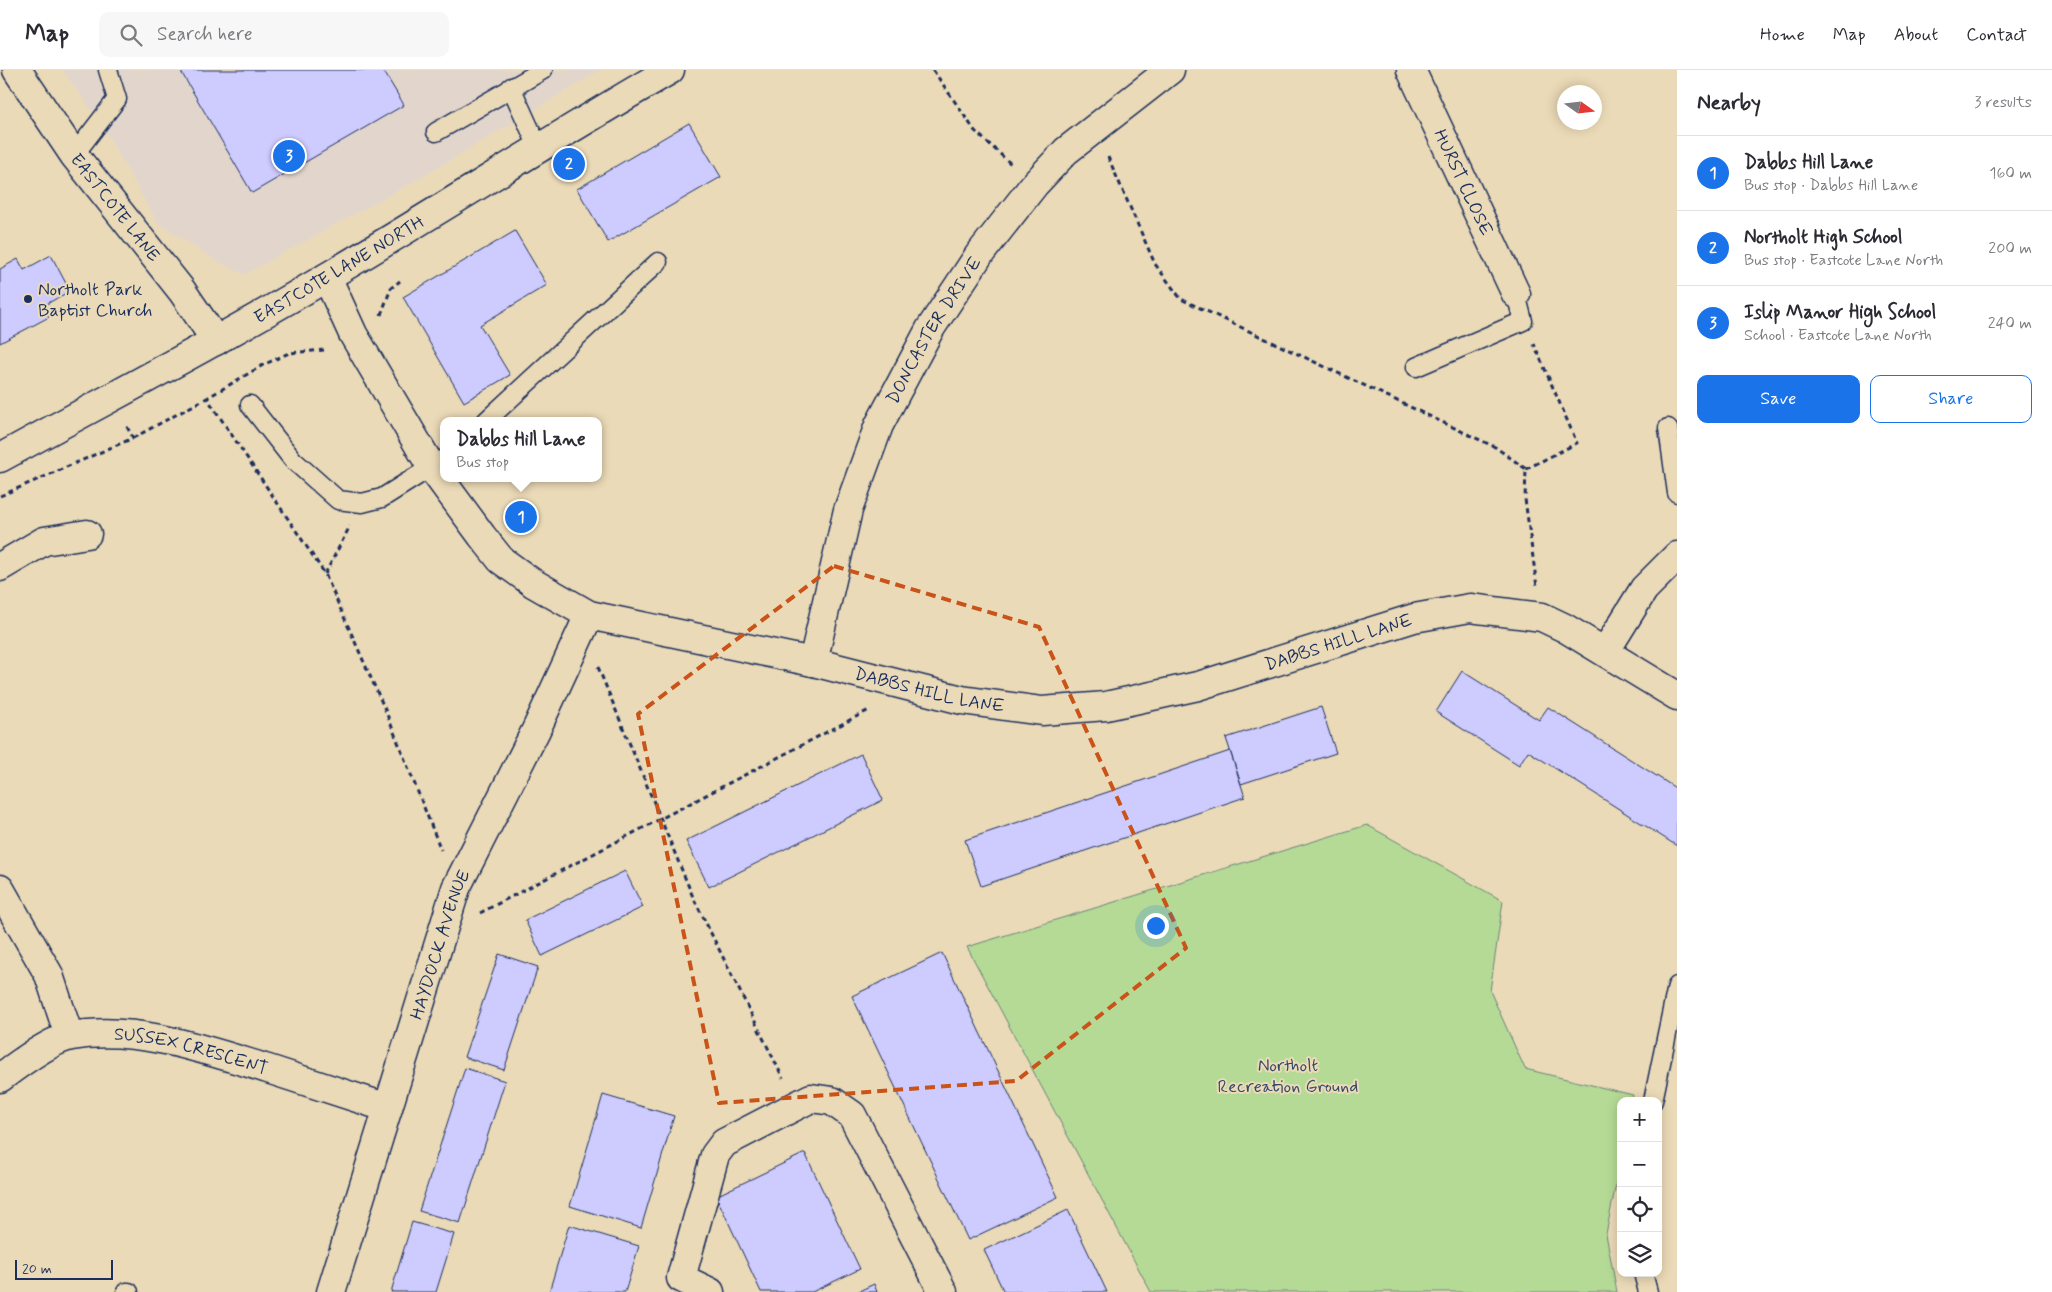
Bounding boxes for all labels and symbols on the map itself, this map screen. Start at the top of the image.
north arrow [1557,85,1602,130]
street label: HURST CLOSE [1427,126,1498,240]
pin: 3 [273,137,305,175]
pin: 2 [553,145,585,183]
street label: EASTCOTE LANE [64,149,165,267]
street label: EASTCOTE LANE NORTH [250,210,429,330]
street label: DONCASTER DRIVE [881,252,988,408]
place label: Northolt Park Baptist Church [38,278,152,323]
marker: Northolt Park Baptist Church [22,293,34,305]
pin: 1 [505,498,537,536]
street label: DABBS HILL LANE [1262,608,1415,677]
street label: DABBS HILL LANE [852,662,1006,719]
street label: HAYDOCK AVENUE [405,866,476,1023]
your location [1143,913,1169,939]
street label: SUSSEX CRESCENT [113,1022,271,1081]
park label: Northolt Recreation Ground [1218,1054,1358,1099]
scale bar [15,1257,112,1280]

